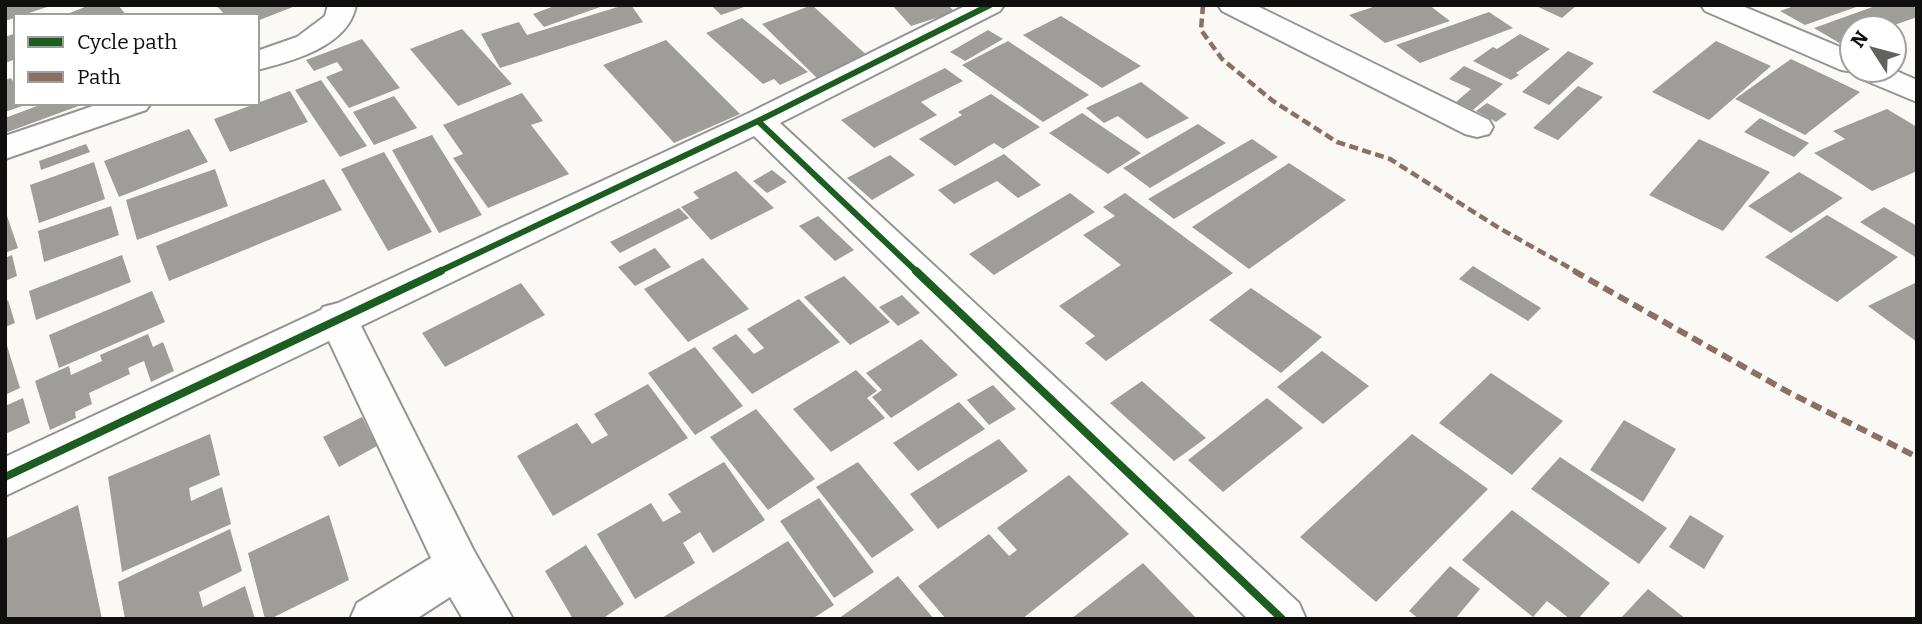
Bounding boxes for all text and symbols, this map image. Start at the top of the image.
legend [14,14,259,105]
north arrow [1838,14,1908,84]
text: N [1846,26,1873,52]
text: Cycle path [77,29,177,55]
text: Path [77,64,121,90]

